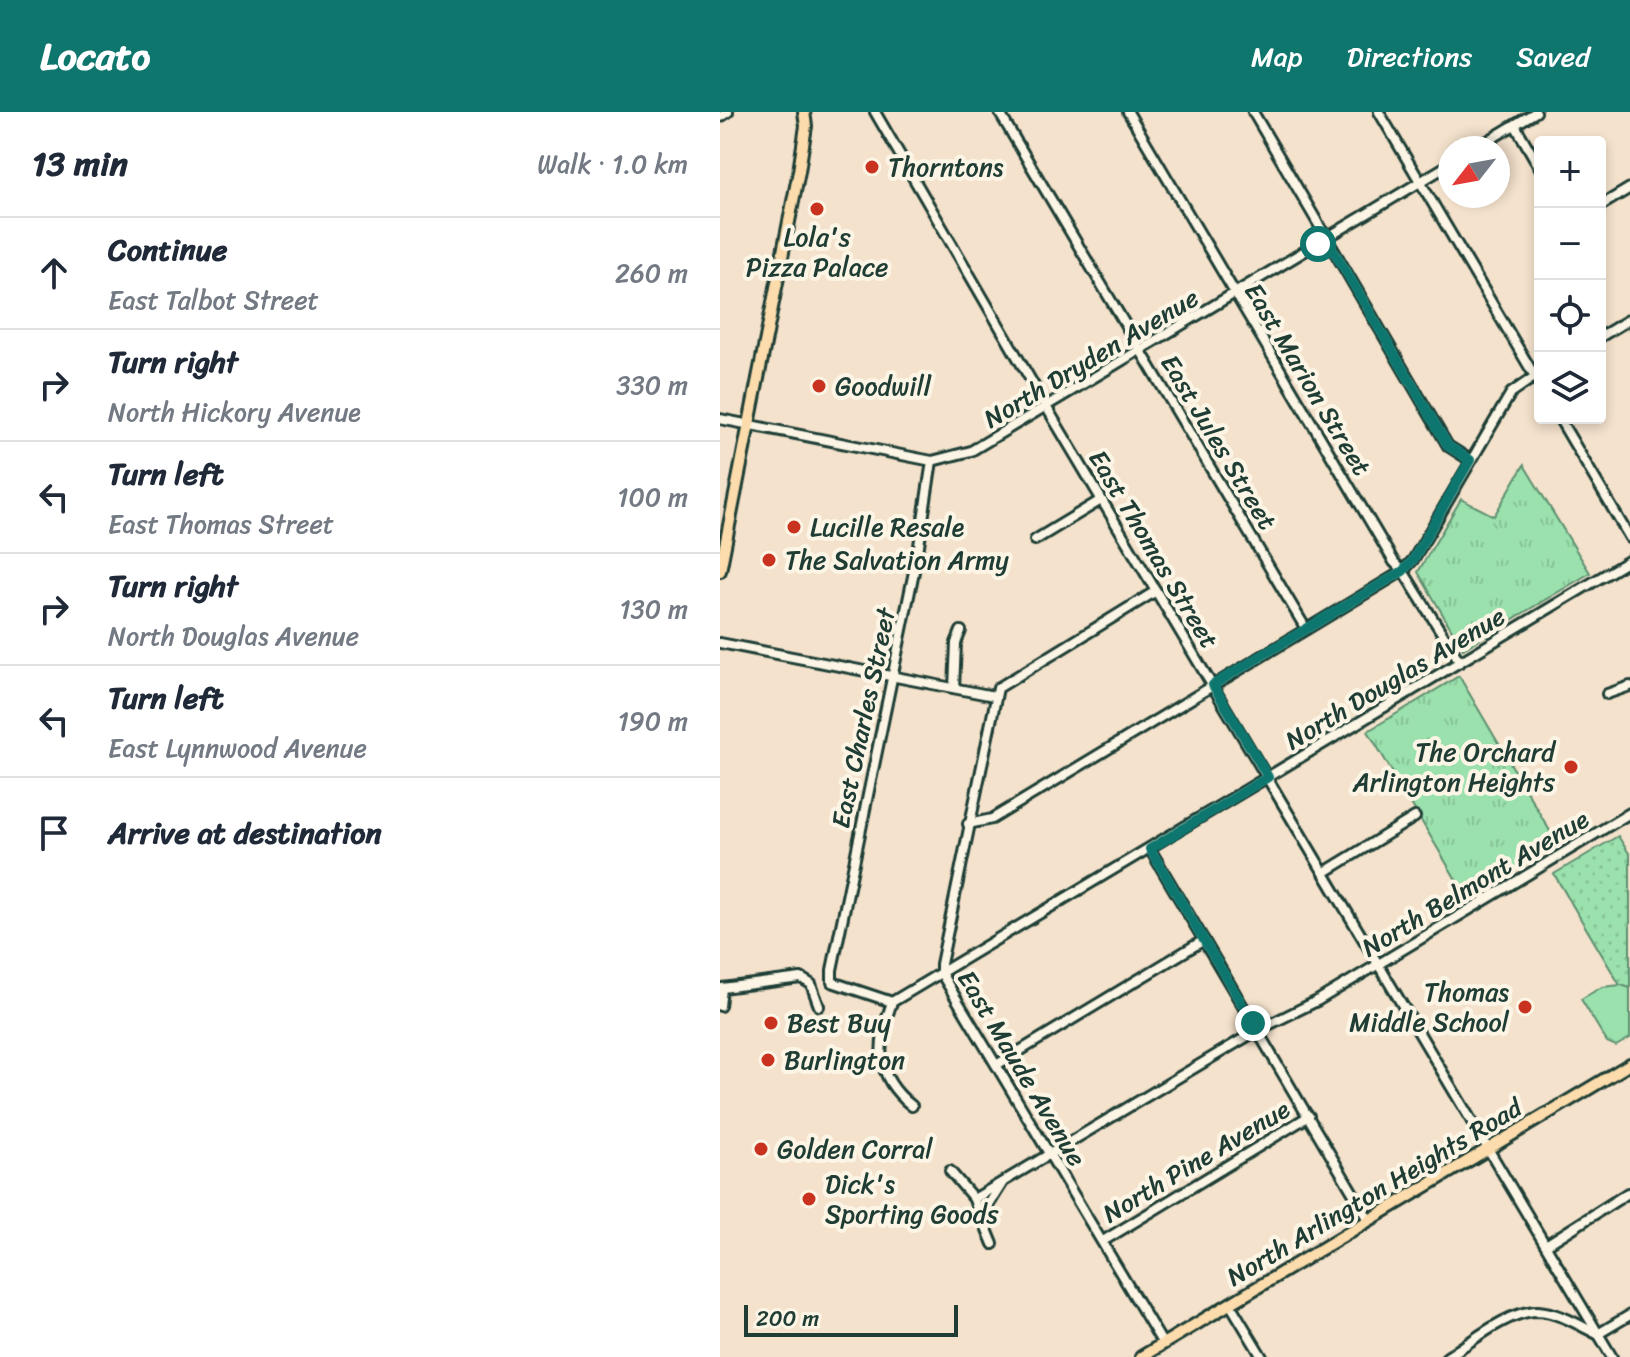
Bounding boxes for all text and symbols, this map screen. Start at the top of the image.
text: Locato [40,23,150,90]
text: Map [1251,32,1303,81]
text: Directions [1347,32,1472,81]
text: Saved [1516,32,1590,81]
text: 13 min [32,134,128,194]
north arrow [1438,136,1510,208]
map controls [1534,136,1606,424]
button: + [1534,136,1606,208]
text: Walk · 1.0 km [537,141,688,187]
place label: Thorntons [888,144,1004,190]
marker: Thorntons [863,158,881,176]
marker: Lola's Pizza Palace [808,200,826,218]
button: − [1534,208,1606,280]
place label: Lola's Pizza Palace [746,214,888,290]
text: Continue [108,223,227,277]
route start [1300,226,1336,262]
text: 260 m [615,250,688,296]
icon: ahead [32,251,76,295]
street label: East Marion Street [1232,273,1384,485]
street label: North Dryden Avenue [974,275,1208,441]
text: East Talbot Street [108,277,319,323]
button: locate [1534,280,1606,352]
text: Turn right [108,335,238,389]
street label: East Jules Street [1148,345,1290,539]
button: layers [1534,352,1606,424]
text: 330 m [616,362,688,408]
icon: right [32,363,76,407]
place label: Goodwill [835,363,932,409]
marker: Goodwill [810,377,828,395]
text: North Hickory Avenue [108,389,361,435]
street label: East Thomas Street [1076,440,1232,658]
text: Turn left [108,447,224,501]
text: 100 m [617,474,688,520]
icon: left [32,475,76,519]
text: East Thomas Street [108,501,334,547]
place label: Lucille Resale [810,504,965,550]
marker: Lucille Resale [785,518,803,536]
place label: The Salvation Army [785,537,1009,583]
marker: The Salvation Army [760,551,778,569]
text: Turn right [108,559,238,613]
text: 130 m [619,586,688,632]
icon: right [32,587,76,631]
street label: North Douglas Avenue [1276,594,1514,762]
street label: East Charles Street [817,602,909,832]
text: North Douglas Avenue [108,613,359,659]
text: Turn left [108,671,224,725]
text: 190 m [618,698,688,744]
icon: left [32,699,76,743]
text: East Lynnwood Avenue [108,725,367,771]
place label: The Orchard Arlington Heights [1352,729,1557,805]
marker: The Orchard Arlington Heights [1562,758,1580,776]
street label: North Belmont Avenue [1352,796,1598,969]
text: Arrive at destination [108,806,382,860]
icon: arrive [32,811,76,855]
street label: East Maude Avenue [945,960,1099,1176]
place label: Thomas Middle School [1349,969,1510,1045]
marker: Thomas Middle School [1516,998,1534,1016]
place label: Best Buy [787,1000,891,1046]
route end [1235,1005,1271,1041]
marker: Best Buy [762,1014,780,1032]
place label: Burlington [784,1037,905,1083]
marker: Burlington [759,1051,777,1069]
street label: North Arlington Heights Road [1217,1084,1533,1299]
street label: North Pine Avenue [1093,1086,1299,1235]
place label: Golden Corral [777,1126,933,1172]
marker: Golden Corral [752,1140,770,1158]
place label: Dick's Sporting Goods [825,1161,999,1237]
marker: Dick's Sporting Goods [800,1190,818,1208]
text: 200 m [756,1299,819,1338]
scale bar [744,1301,958,1337]

